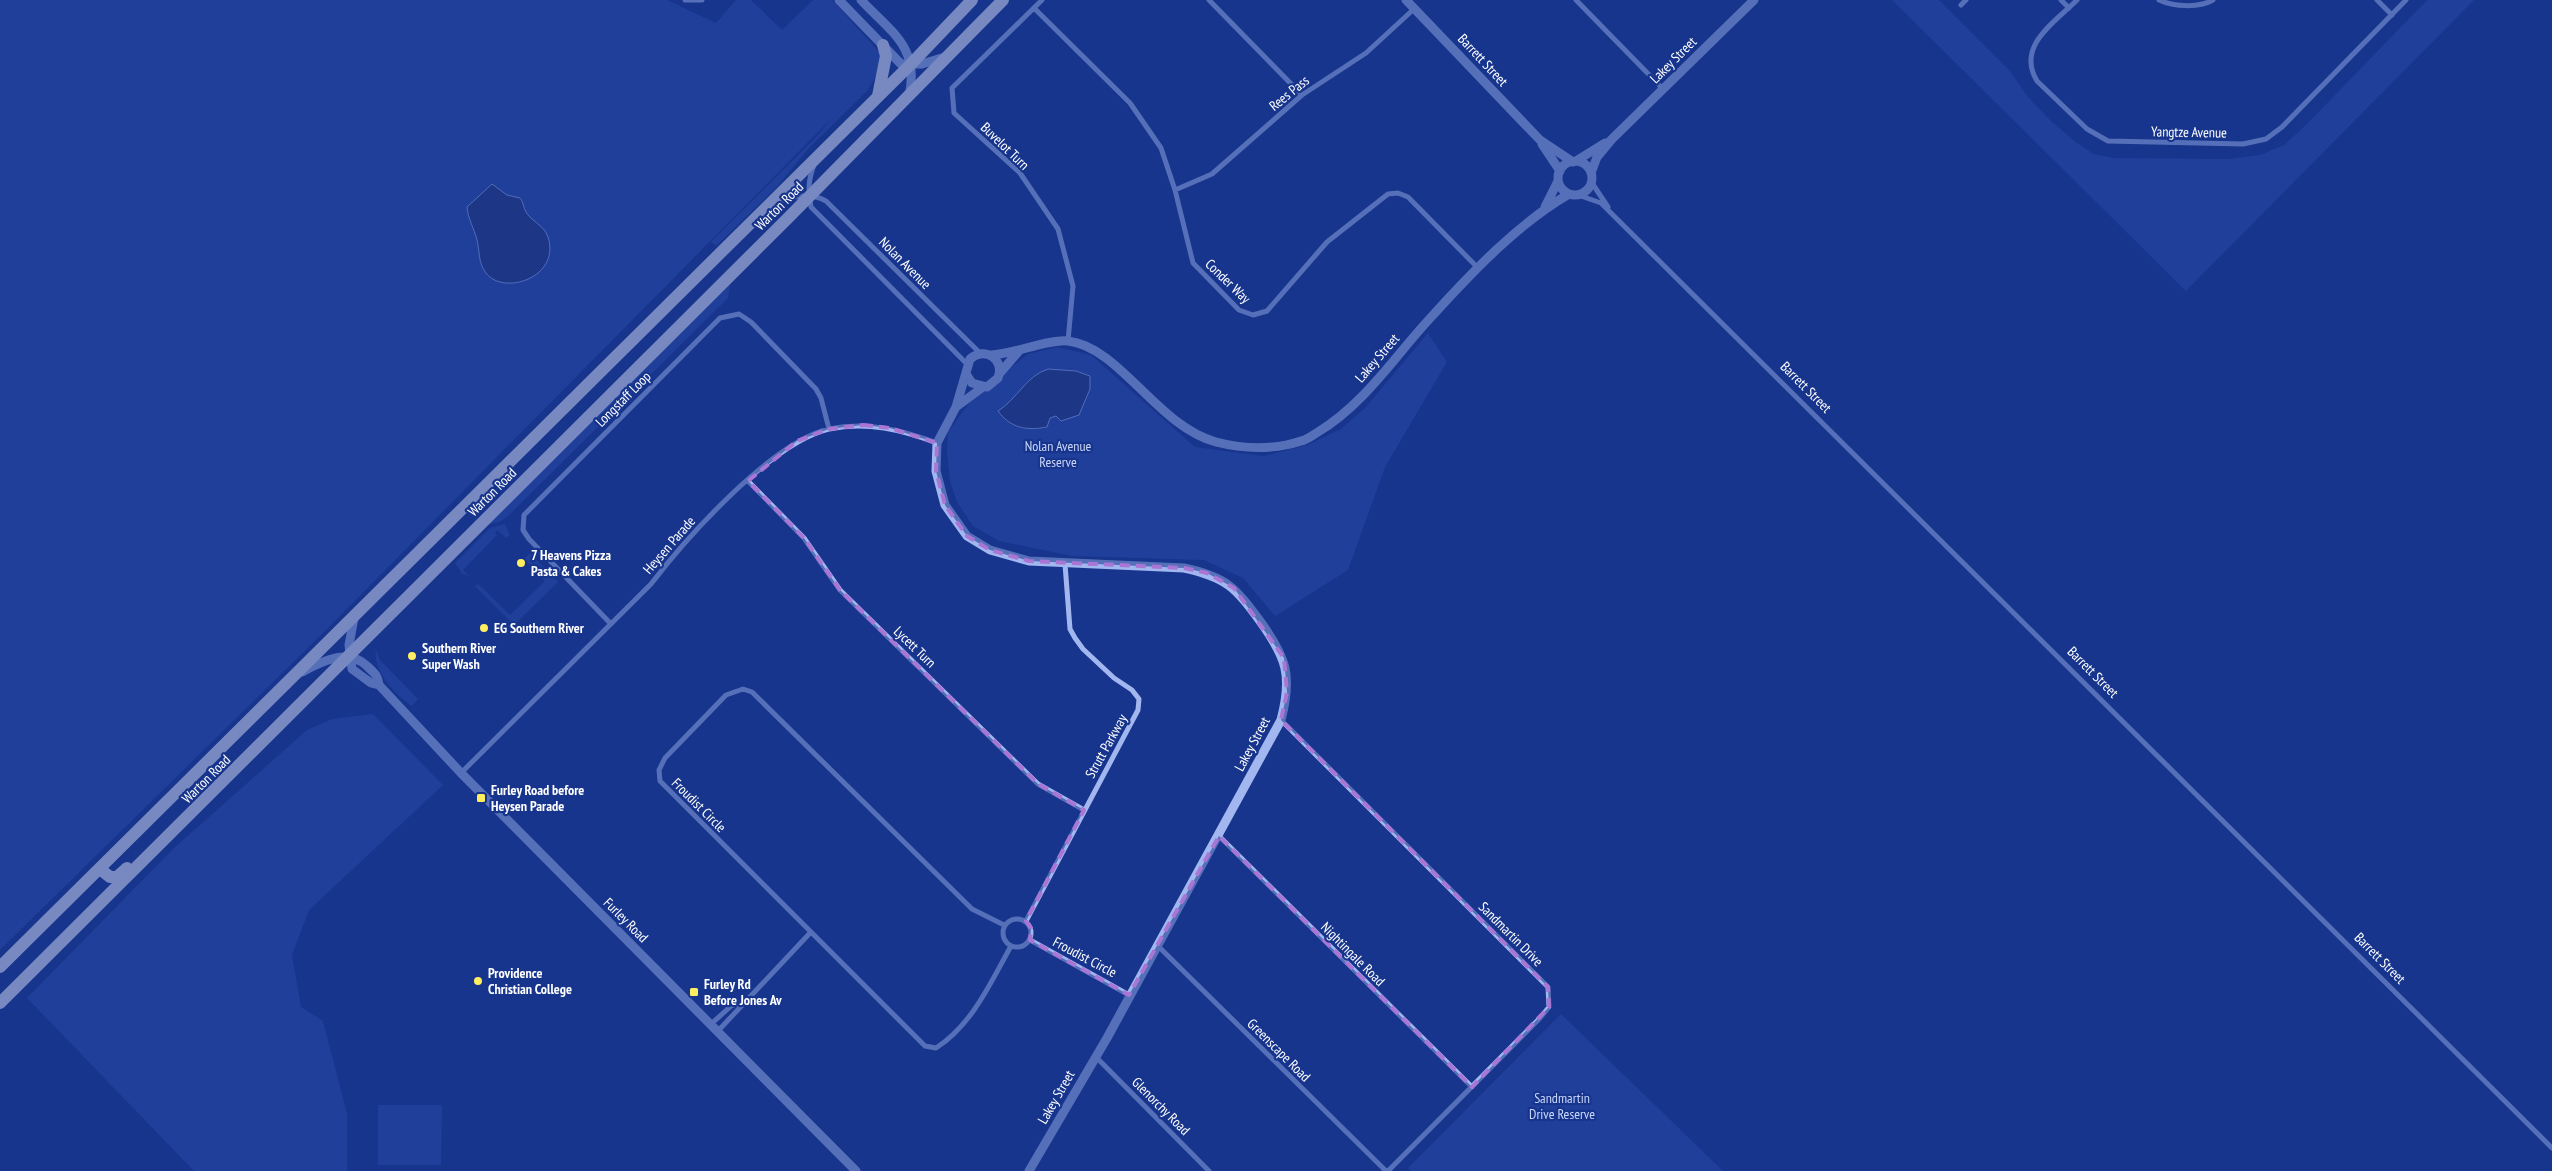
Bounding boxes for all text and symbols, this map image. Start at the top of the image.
street label: Barrett Street [1454,30,1512,90]
street label: Lakey Street [1646,33,1700,87]
street label: Rees Pass [1265,71,1313,115]
street label: Buvelot Turn [977,118,1033,174]
street label: Yangtze Avenue [2151,122,2227,142]
street label: Warton Road [751,178,807,234]
street label: Nolan Avenue [875,233,935,293]
street label: Conder Way [1201,255,1255,308]
street label: Lakey Street [1351,330,1403,386]
street label: Barrett Street [1777,358,1836,417]
street label: Longstaff Loop [591,367,655,431]
park label: Nolan Avenue Reserve [1025,437,1092,471]
street label: Warton Road [464,464,520,520]
street label: Heysen Parade [639,512,699,578]
place label: 7 Heavens Pizza Pasta & Cakes [531,546,611,580]
marker: 7 Heavens Pizza Pasta & Cakes [515,557,527,569]
place label: EG Southern River [494,619,585,637]
marker: EG Southern River [478,622,490,634]
street label: Lycett Turn [890,622,940,672]
place label: Southern River Super Wash [422,639,497,673]
street label: Barrett Street [2064,643,2123,702]
marker: Southern River Super Wash [406,650,418,662]
street label: Strutt Parkway [1081,710,1131,781]
street label: Lakey Street [1230,714,1274,774]
street label: Warton Road [178,751,234,807]
street label: Froudist Circle [668,774,730,836]
place label: Furley Road before Heysen Parade [491,781,584,815]
marker: Furley Road before Heysen Parade [475,792,487,804]
street label: Furley Road [600,894,652,946]
street label: Sandmartin Drive [1475,898,1547,970]
street label: Nightingale Road [1317,918,1389,990]
street label: Barrett Street [2351,929,2410,988]
street label: Froudist Circle [1050,933,1120,981]
place label: Providence Christian College [488,964,572,998]
marker: Providence Christian College [472,975,484,987]
place label: Furley Rd Before Jones Av [704,975,782,1009]
marker: Furley Rd Before Jones Av [688,986,700,998]
street label: Greenscape Road [1244,1015,1314,1085]
street label: Lakey Street [1033,1067,1079,1127]
street label: Glenorchy Road [1128,1073,1194,1139]
park label: Sandmartin Drive Reserve [1529,1089,1595,1123]

